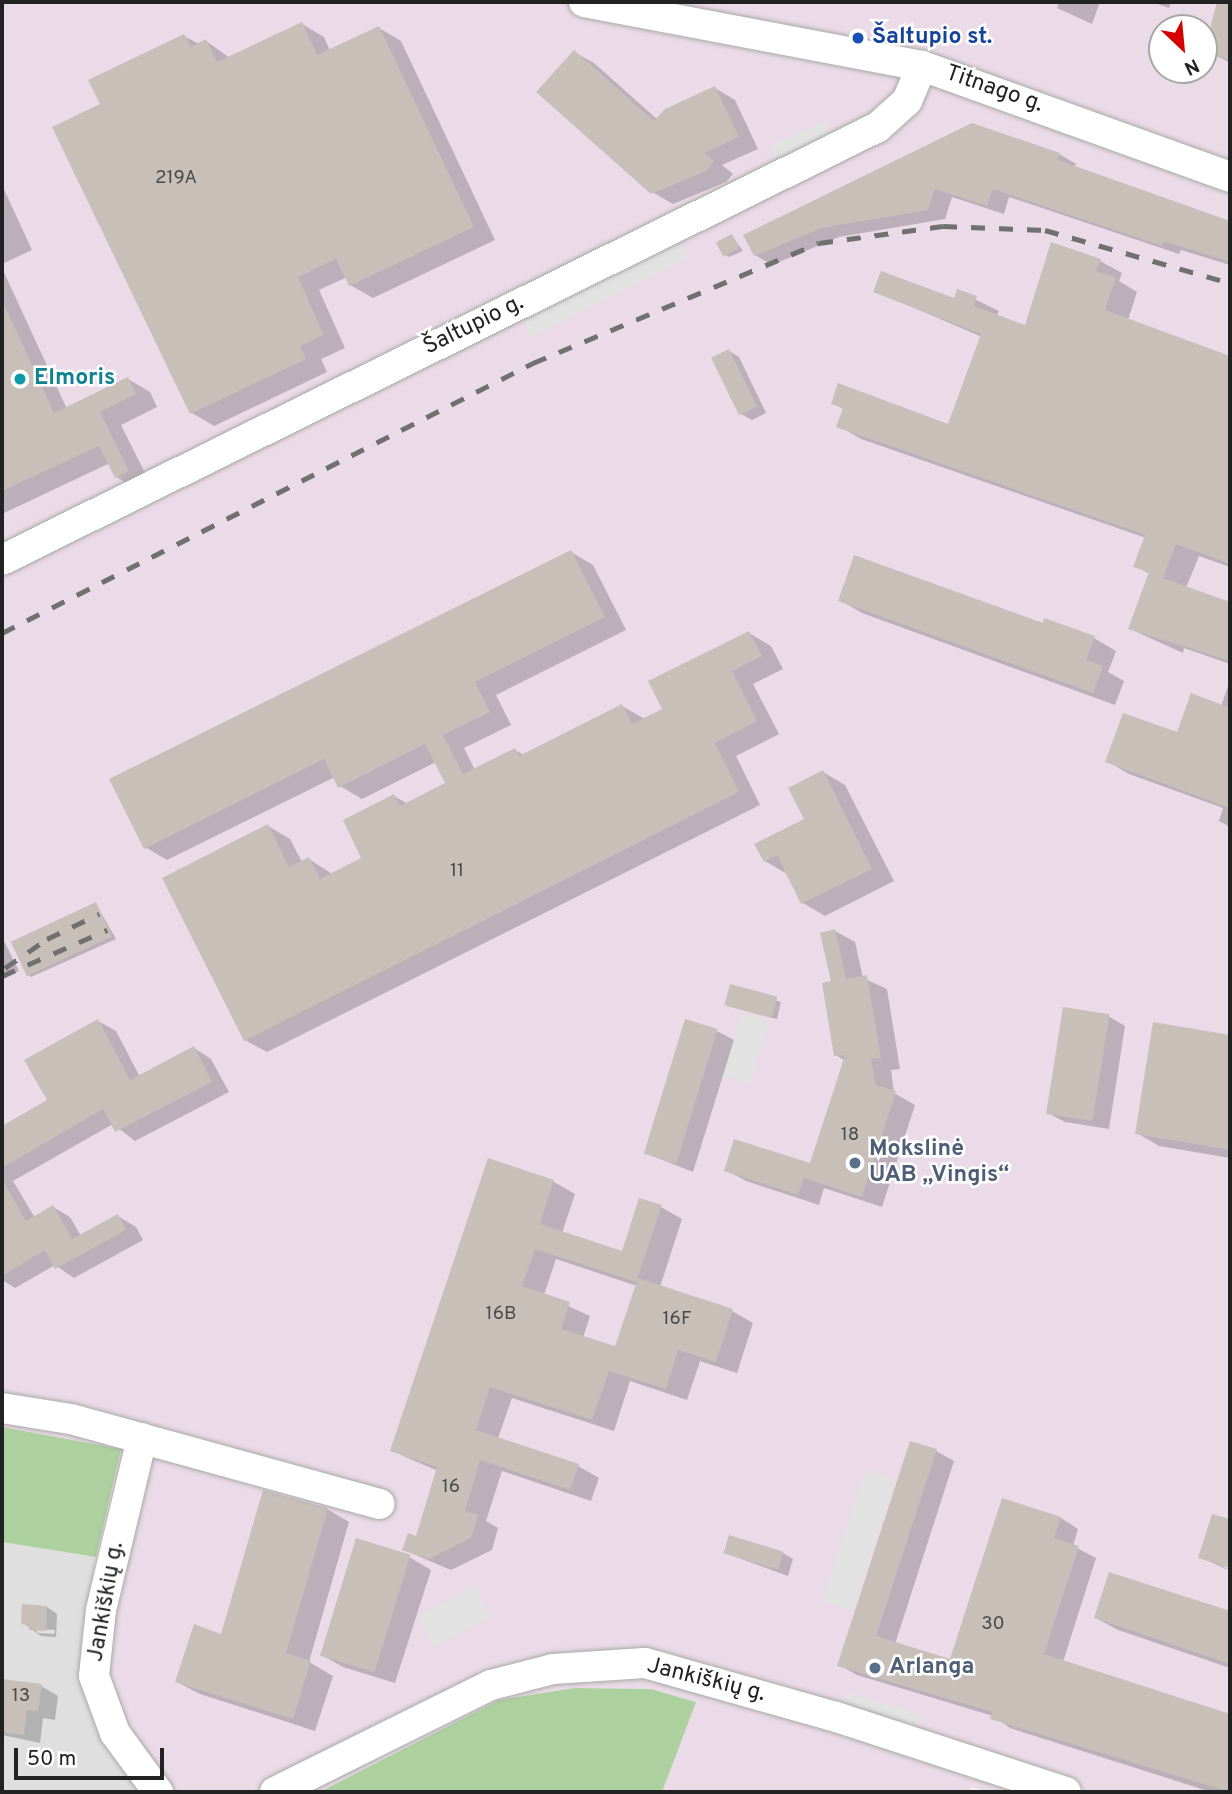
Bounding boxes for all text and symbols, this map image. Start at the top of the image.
north arrow [1148,14,1218,84]
place label: Šaltupio st. [872,24,992,52]
marker: Šaltupio st. [850,30,866,46]
text: N [1180,52,1203,80]
street label: Titnago g. [941,60,1047,120]
house number: 219A [155,168,197,190]
street label: Šaltupio g. [419,290,529,362]
place label: Elmoris [34,365,115,393]
marker: Elmoris [12,371,28,387]
house number: 11 [450,861,464,883]
house number: 18 [841,1125,859,1147]
place label: Mokslinė UAB „Vingis“ [869,1136,1009,1190]
marker: Mokslinė UAB „Vingis“ [847,1155,863,1171]
house number: 16B [486,1304,516,1326]
house number: 16F [662,1309,692,1331]
house number: 16 [442,1477,460,1499]
street label: Jankiškių g. [83,1540,131,1664]
house number: 30 [981,1614,1005,1636]
street label: Jankiškių g. [644,1653,768,1709]
place label: Arlanga [889,1654,974,1682]
marker: Arlanga [867,1660,883,1676]
house number: 13 [12,1686,30,1708]
scale bar [18,1734,168,1778]
text: 50 m [27,1746,76,1773]

